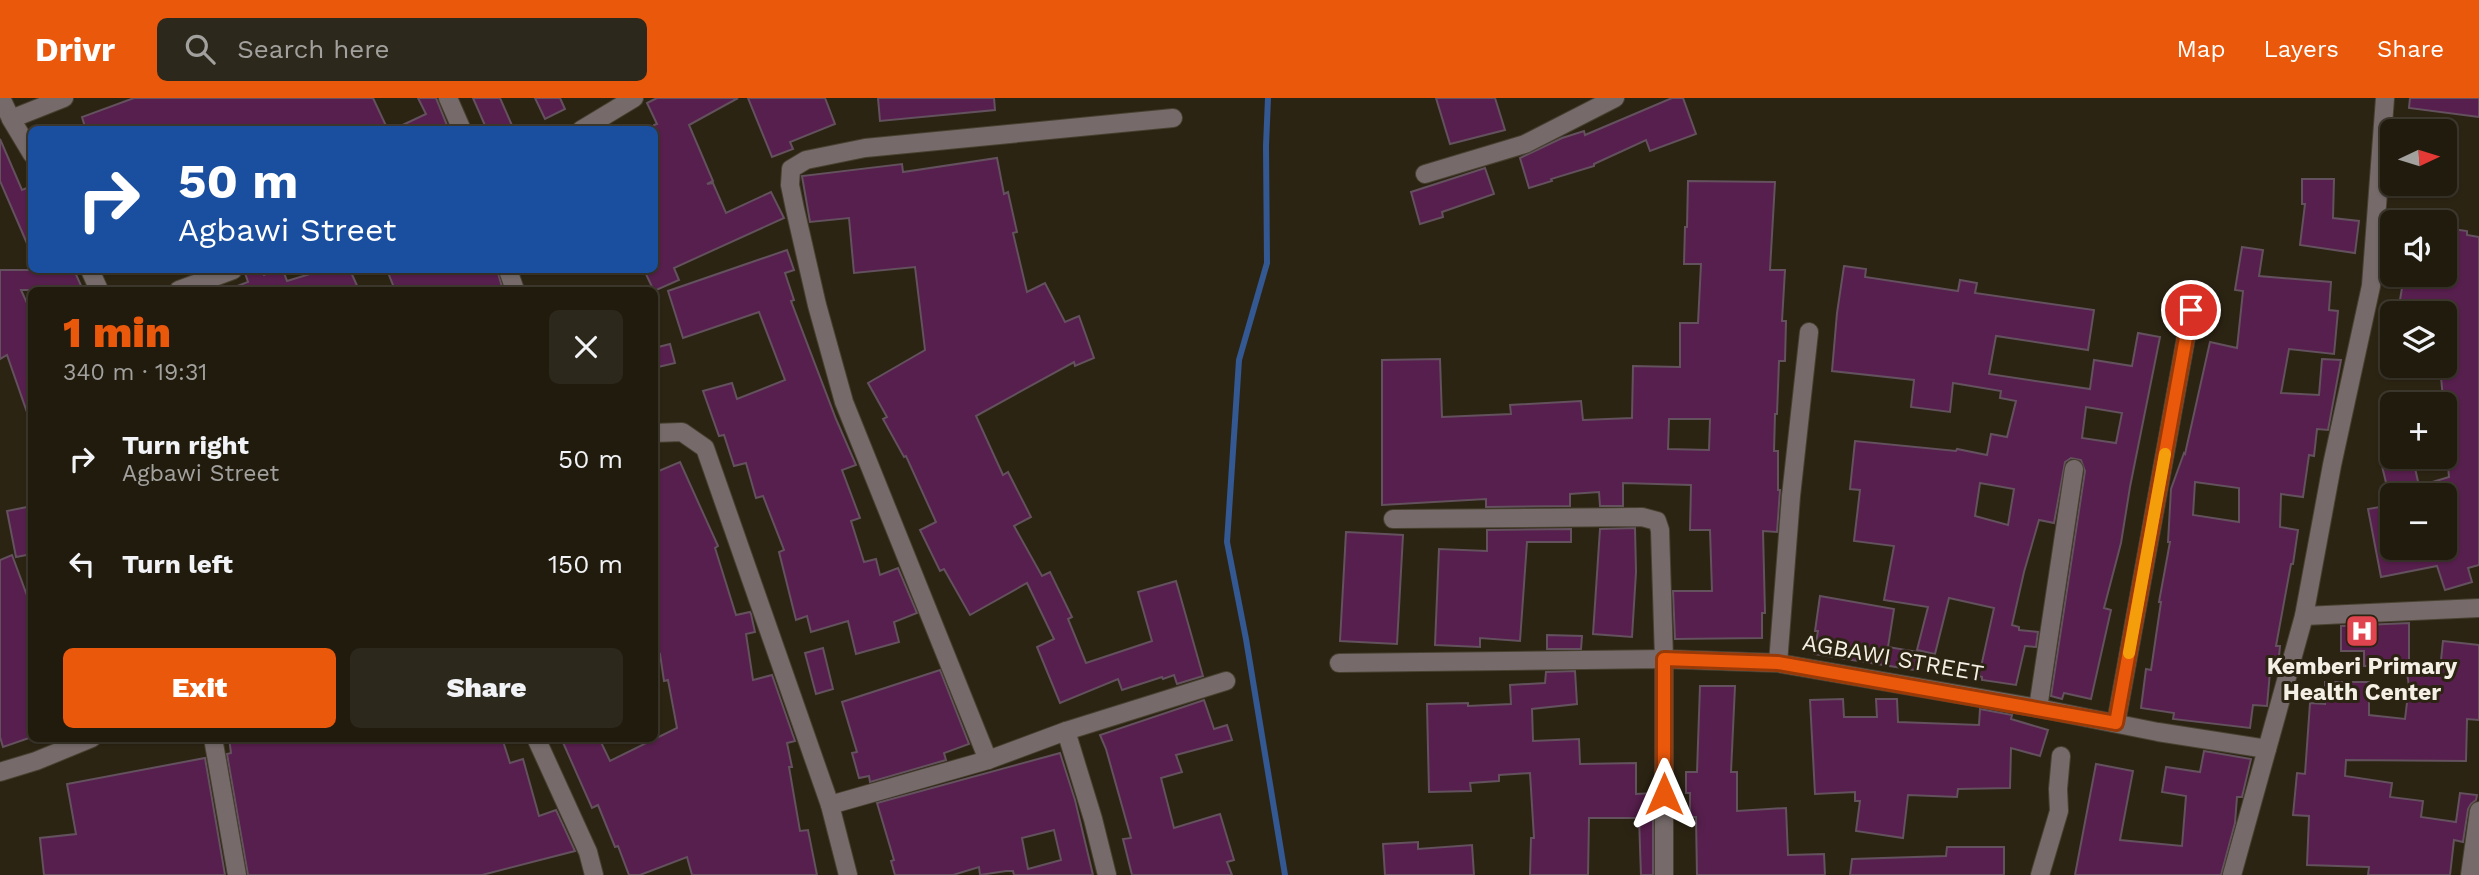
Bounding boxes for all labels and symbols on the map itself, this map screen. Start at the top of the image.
north arrow [2380,119,2457,196]
pin [2161,280,2221,340]
hospital icon: Kemberi Primary Health Center [2343,612,2381,650]
street label: AGBAWI STREET [1800,629,1986,687]
place label: Kemberi Primary Health Center [2267,653,2457,706]
position arrow [1627,757,1701,831]

